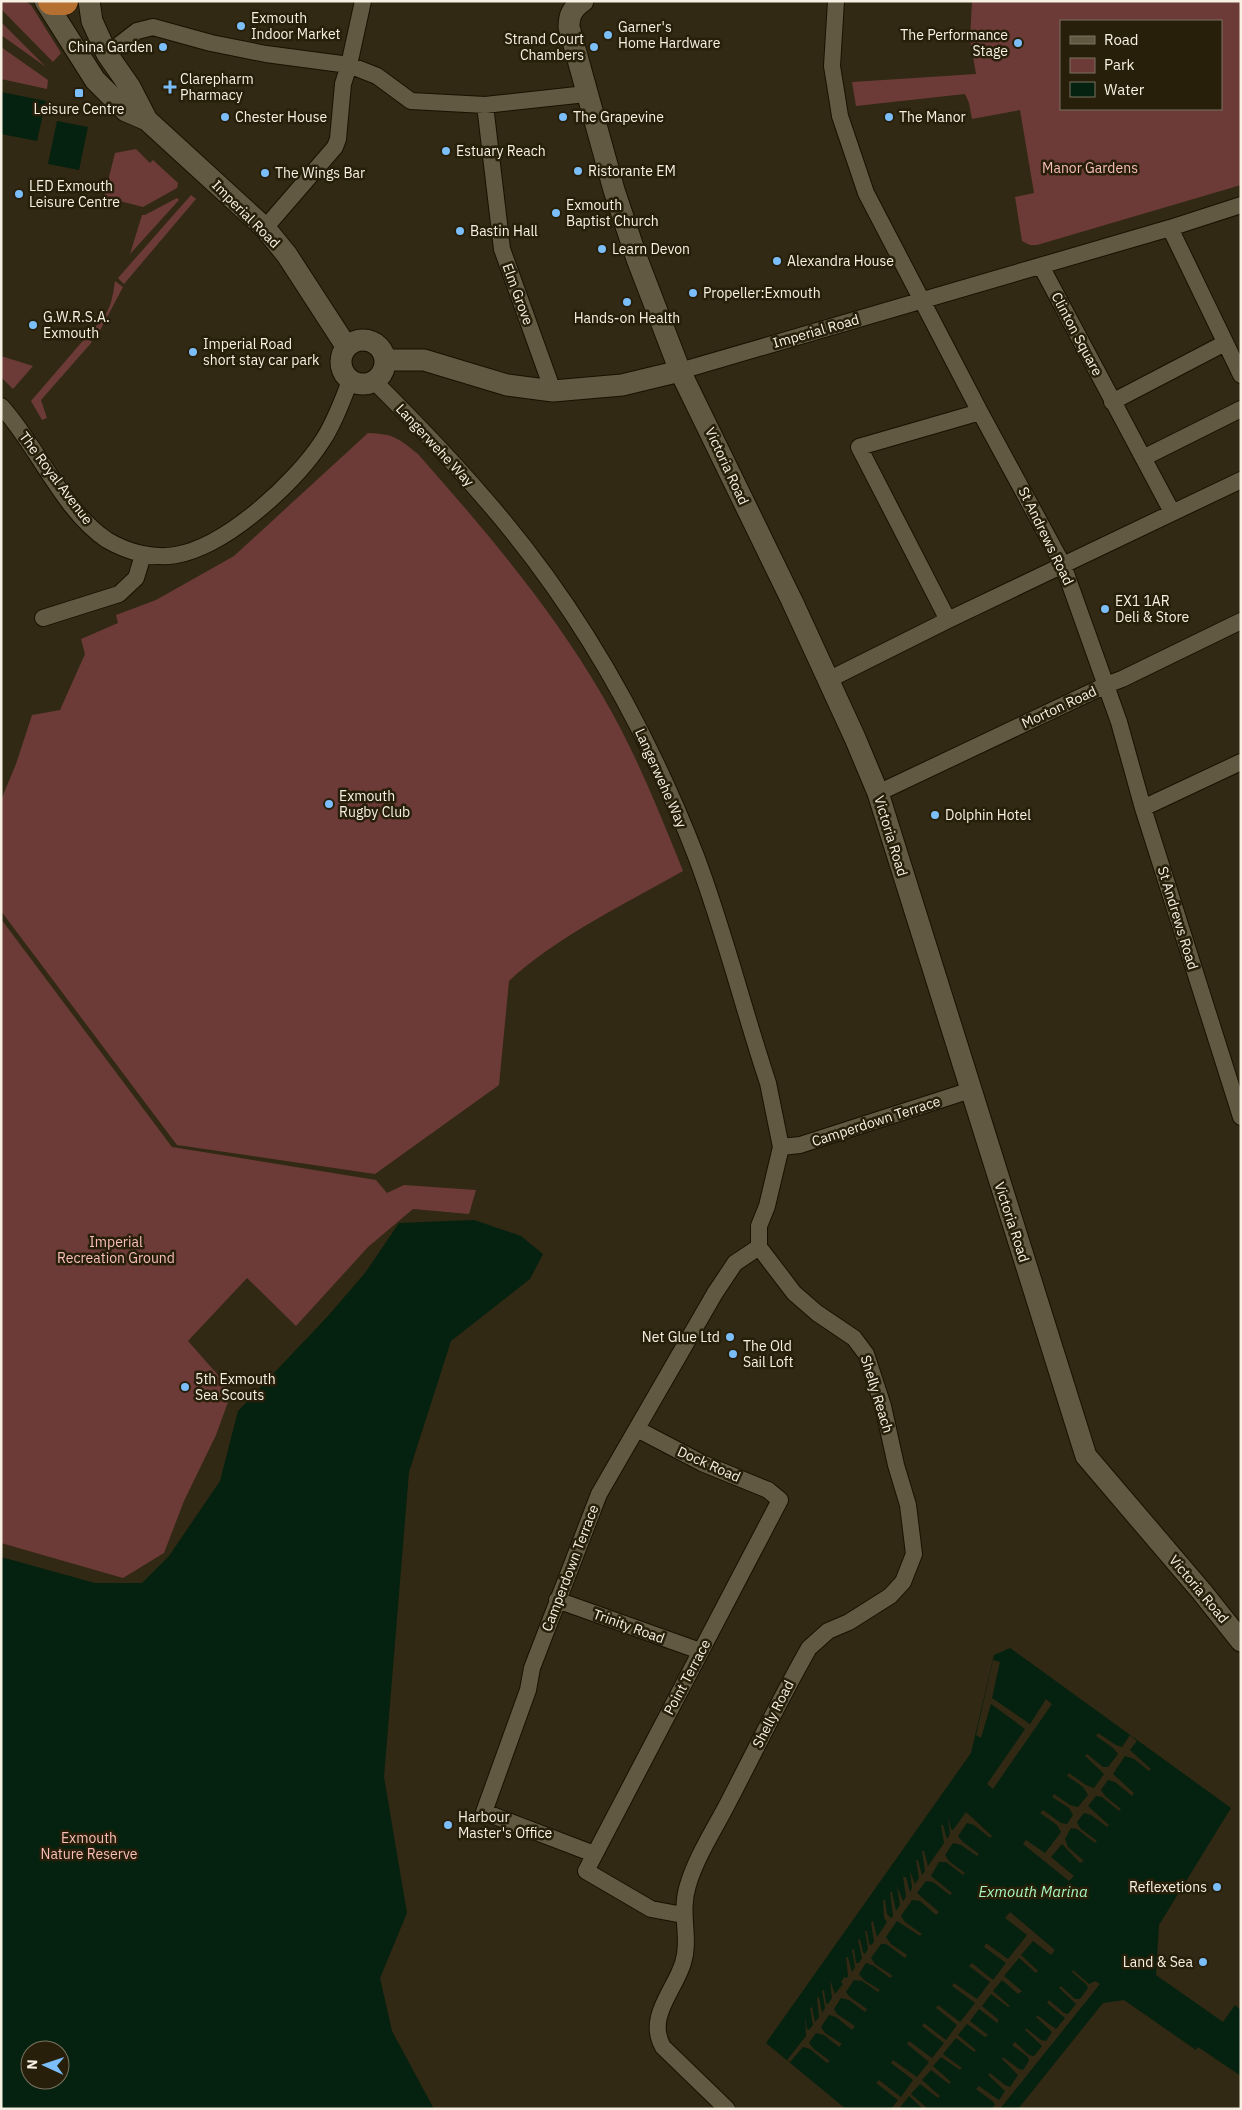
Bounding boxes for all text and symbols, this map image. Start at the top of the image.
place label: Exmouth Indoor Market [251,9,341,43]
place label: Garner's Home Hardware [618,18,721,52]
marker: Exmouth Indoor Market [235,20,247,32]
legend [1060,20,1222,110]
place label: The Performance Stage [900,26,1008,60]
marker: Garner's Home Hardware [602,29,614,41]
place label: Strand Court Chambers [504,30,584,64]
text: Road [1104,30,1139,49]
marker: The Performance Stage [1012,37,1024,49]
place label: China Garden [68,38,153,56]
marker: China Garden [157,41,169,53]
marker: Strand Court Chambers [588,41,600,53]
text: Park [1104,55,1134,74]
place label: Clarepharm Pharmacy [180,70,254,104]
text: Water [1104,80,1145,99]
marker: Clarepharm Pharmacy [164,81,176,93]
marker: Leisure Centre [73,87,85,99]
place label: Leisure Centre [34,100,125,118]
place label: Chester House [235,108,328,126]
place label: The Grapevine [573,108,664,126]
place label: The Manor [899,108,966,126]
marker: Chester House [219,111,231,123]
marker: The Grapevine [557,111,569,123]
marker: The Manor [883,111,895,123]
place label: Estuary Reach [456,142,546,160]
marker: Estuary Reach [440,145,452,157]
park label: Manor Gardens [1042,159,1138,177]
place label: Ristorante EM [588,162,676,180]
place label: The Wings Bar [275,164,365,182]
marker: Ristorante EM [572,165,584,177]
marker: The Wings Bar [259,167,271,179]
street label: Imperial Road [208,176,284,252]
place label: LED Exmouth Leisure Centre [29,177,120,211]
marker: LED Exmouth Leisure Centre [13,188,25,200]
place label: Exmouth Baptist Church [566,196,659,230]
marker: Exmouth Baptist Church [550,207,562,219]
place label: Bastin Hall [470,222,538,240]
marker: Bastin Hall [454,225,466,237]
place label: Learn Devon [612,240,690,258]
marker: Learn Devon [596,243,608,255]
place label: Alexandra House [787,252,894,270]
marker: Alexandra House [771,255,783,267]
street label: Elm Grove [499,261,538,328]
place label: Propeller:Exmouth [703,284,821,302]
marker: Propeller:Exmouth [687,287,699,299]
street label: Clinton Square [1047,289,1107,379]
marker: Hands-on Health [621,296,633,308]
place label: G.W.R.S.A. Exmouth [43,308,110,342]
place label: Hands-on Health [574,309,680,327]
street label: Imperial Road [771,310,861,352]
marker: G.W.R.S.A. Exmouth [27,319,39,331]
place label: Imperial Road short stay car park [203,335,320,369]
marker: Imperial Road short stay car park [187,346,199,358]
street label: Langerwehe Way [392,400,478,490]
street label: Victoria Road [701,424,753,508]
street label: The Royal Avenue [15,428,97,528]
street label: St Andrews Road [1014,484,1078,588]
place label: EX1 1AR Deli & Store [1115,592,1190,626]
marker: EX1 1AR Deli & Store [1099,603,1111,615]
street label: Morton Road [1019,682,1099,732]
street label: Langerwehe Way [631,726,691,830]
place label: Exmouth Rugby Club [339,787,410,821]
street label: Victoria Road [870,794,912,878]
marker: Exmouth Rugby Club [323,798,335,810]
place label: Dolphin Hotel [945,806,1031,824]
marker: Dolphin Hotel [929,809,941,821]
street label: St Andrews Road [1154,864,1202,972]
street label: Camperdown Terrace [809,1092,943,1150]
street label: Victoria Road [991,1180,1033,1264]
park label: Imperial Recreation Ground [57,1233,175,1267]
place label: Net Glue Ltd [642,1328,720,1346]
marker: Net Glue Ltd [724,1331,736,1343]
place label: The Old Sail Loft [743,1337,793,1371]
marker: The Old Sail Loft [727,1348,739,1360]
street label: Shelly Reach [857,1353,897,1435]
place label: 5th Exmouth Sea Scouts [195,1370,276,1404]
marker: 5th Exmouth Sea Scouts [179,1381,191,1393]
street label: Dock Road [675,1442,743,1486]
street label: Camperdown Terrace [538,1502,603,1634]
street label: Victoria Road [1165,1551,1233,1627]
street label: Trinity Road [591,1605,667,1647]
street label: Point Terrace [660,1636,715,1718]
street label: Shelly Road [748,1677,798,1751]
place label: Harbour Master's Office [458,1808,553,1842]
marker: Harbour Master's Office [442,1819,454,1831]
park label: Exmouth Nature Reserve [41,1829,138,1863]
place label: Reflexetions [1129,1878,1207,1896]
marker: Reflexetions [1211,1881,1223,1893]
water label: Exmouth Marina [978,1882,1088,1901]
place label: Land & Sea [1123,1953,1194,1971]
marker: Land & Sea [1197,1956,1209,1968]
north arrow [20,2040,70,2090]
text: N [23,2059,41,2070]

